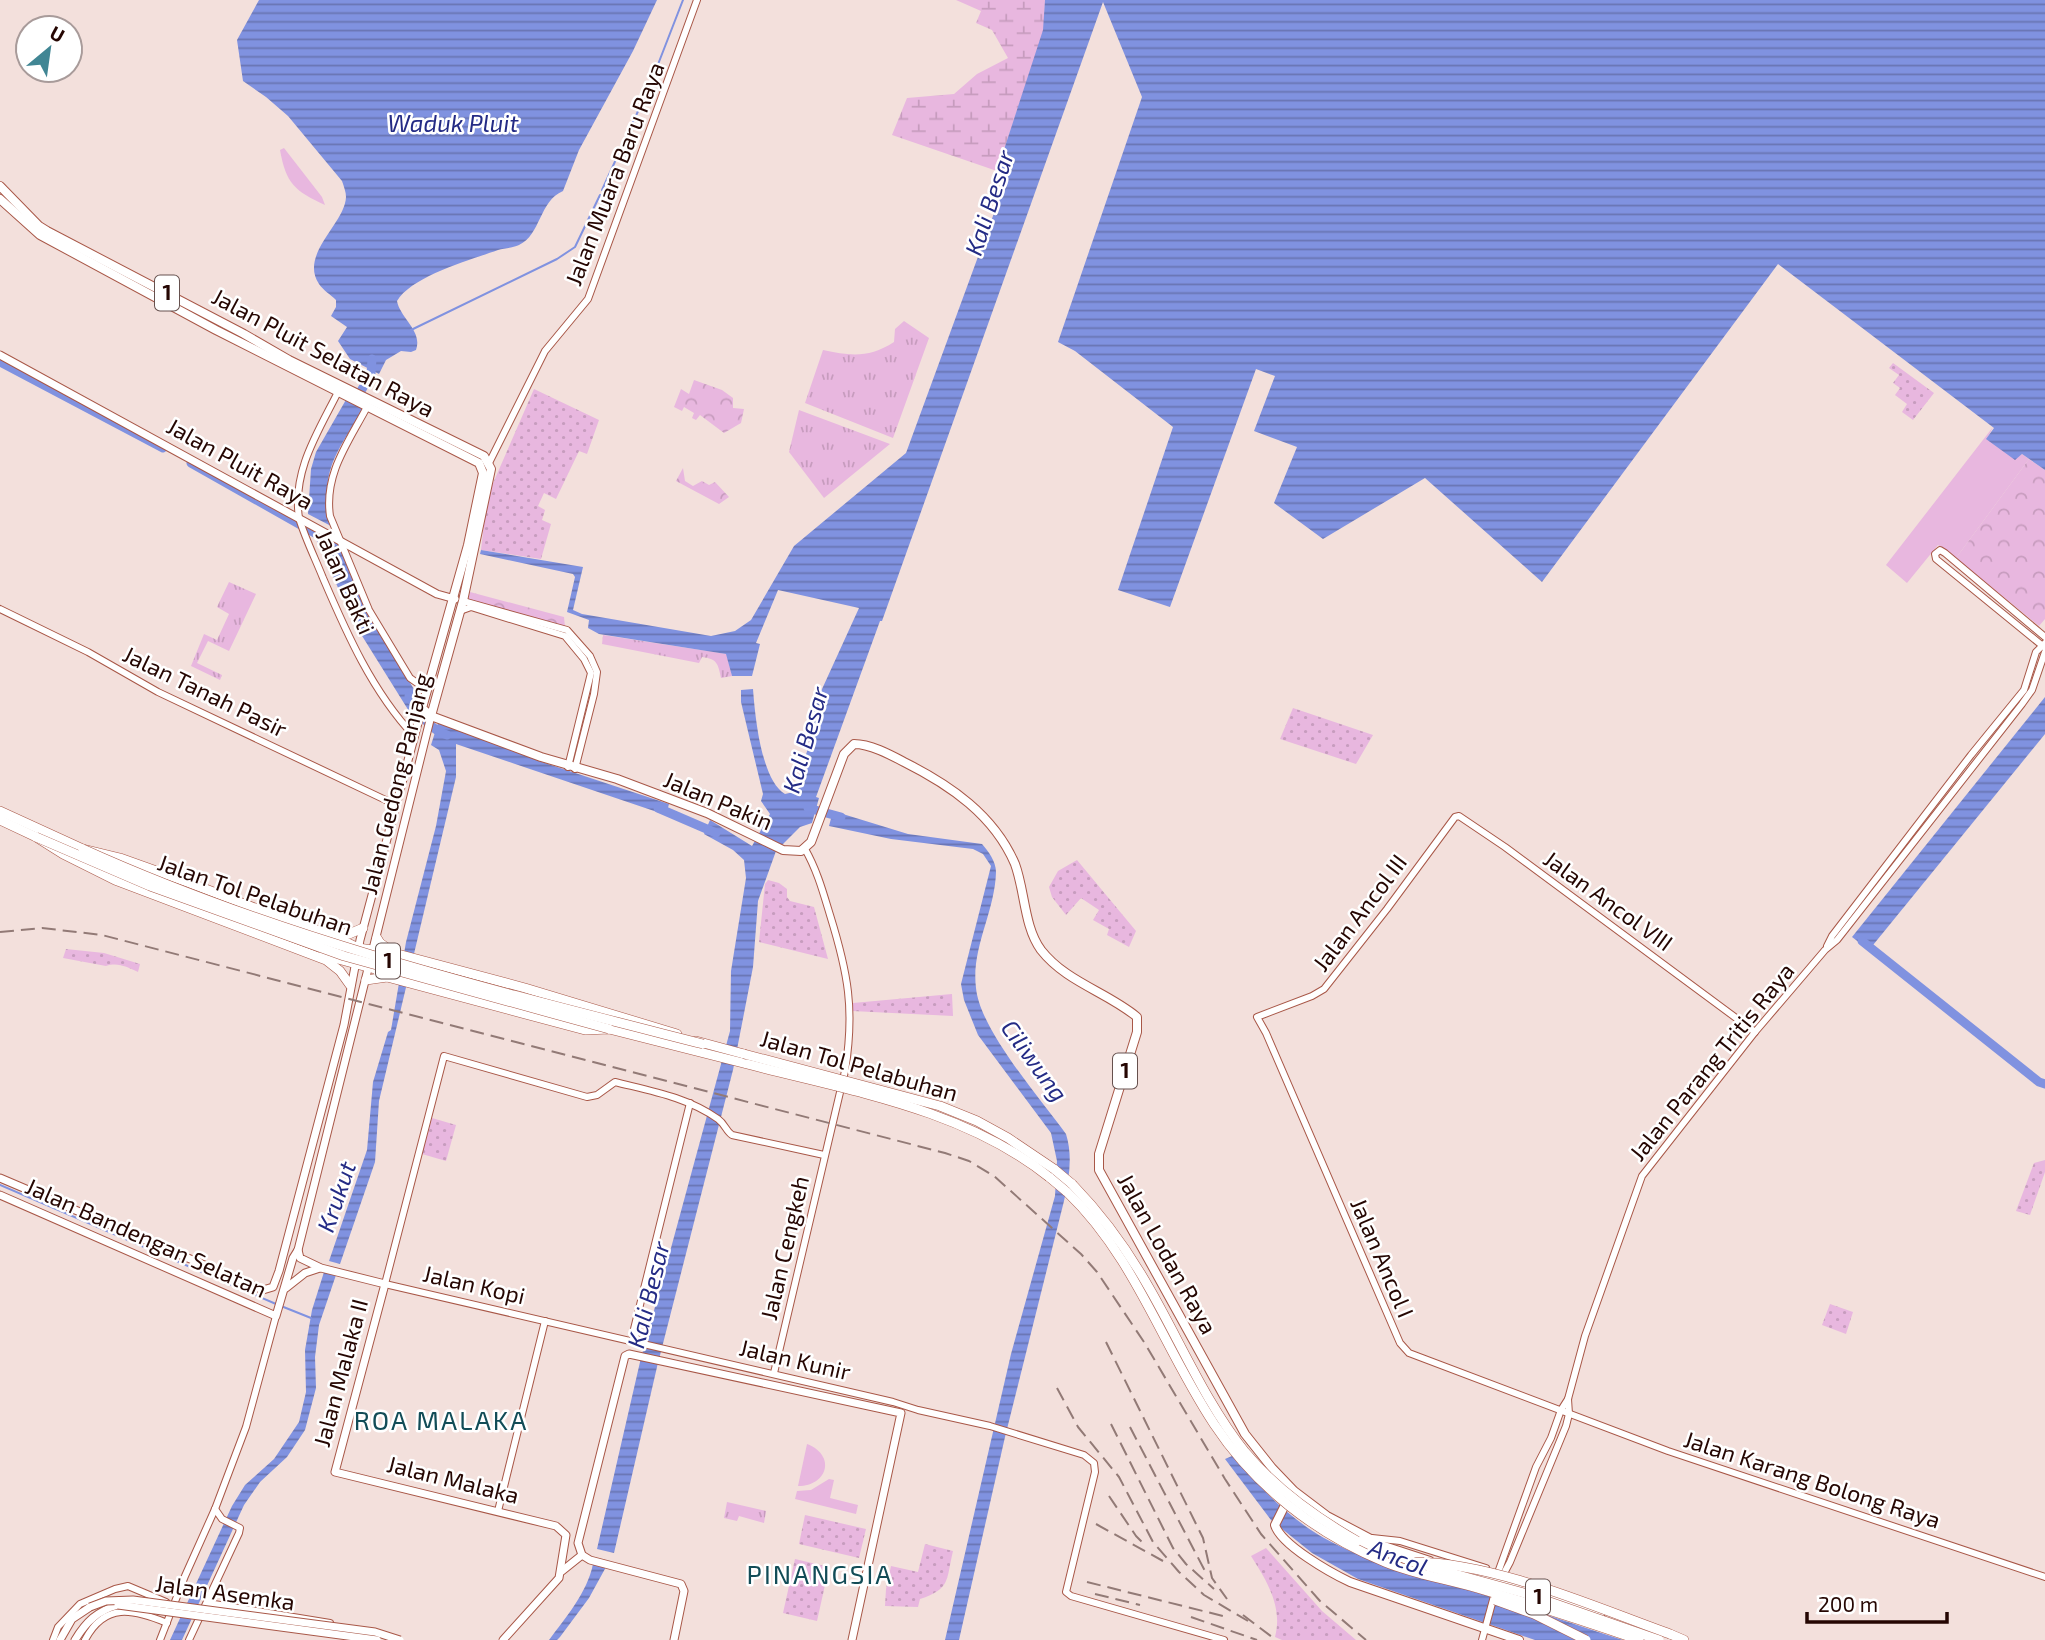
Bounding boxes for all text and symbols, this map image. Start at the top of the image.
north arrow [14,14,84,84]
text: U [46,20,69,47]
street label: Jalan Muara Baru Raya [559,58,670,289]
water label: Waduk Pluit [388,108,519,137]
water label: Kali Besar [958,146,1019,259]
road number: 1 [155,276,179,310]
street label: Jalan Pluit Selatan Raya [208,282,439,423]
street label: Jalan Pluit Raya [162,411,319,515]
street label: Jalan Bakti [310,525,381,638]
street label: Jalan Tanah Pasir [119,639,292,743]
street label: Jalan Gedong Panjang [354,670,436,897]
water label: Kali Besar [776,683,834,796]
street label: Jalan Pakin [660,765,777,835]
street label: Jalan Ancol VIII [1539,844,1679,956]
street label: Jalan Tol Pelabuhan [154,848,356,940]
street label: Jalan Ancol III [1306,848,1412,976]
road number: 1 [376,944,400,978]
street label: Jalan Parang Tritis Raya [1623,957,1800,1166]
water label: Ciliwung [996,1014,1075,1107]
street label: Jalan Tol Pelabuhan [757,1023,961,1107]
road number: 1 [1113,1054,1137,1088]
water label: Krukut [310,1157,361,1236]
street label: Jalan Lodan Raya [1112,1168,1224,1339]
street label: Jalan Bandengan Selatan [22,1171,271,1303]
street label: Jalan Cengkeh [754,1173,814,1323]
street label: Jalan Ancol I [1345,1194,1421,1322]
water label: Kali Besar [620,1238,675,1351]
street label: Jalan Kopi [420,1259,528,1309]
street label: Jalan Malaka II [307,1296,373,1450]
street label: Jalan Kunir [737,1333,854,1385]
district label: ROA MALAKA [354,1404,528,1435]
street label: Jalan Karang Bolong Raya [1681,1424,1944,1534]
street label: Jalan Malaka [384,1449,522,1509]
water label: Ancol [1364,1532,1432,1581]
district label: PINANGSIA [747,1558,893,1589]
street label: Jalan Asemka [154,1568,297,1616]
road number: 1 [1526,1580,1550,1614]
scale bar [1807,1580,1947,1624]
text: 200 m [1818,1591,1878,1616]

